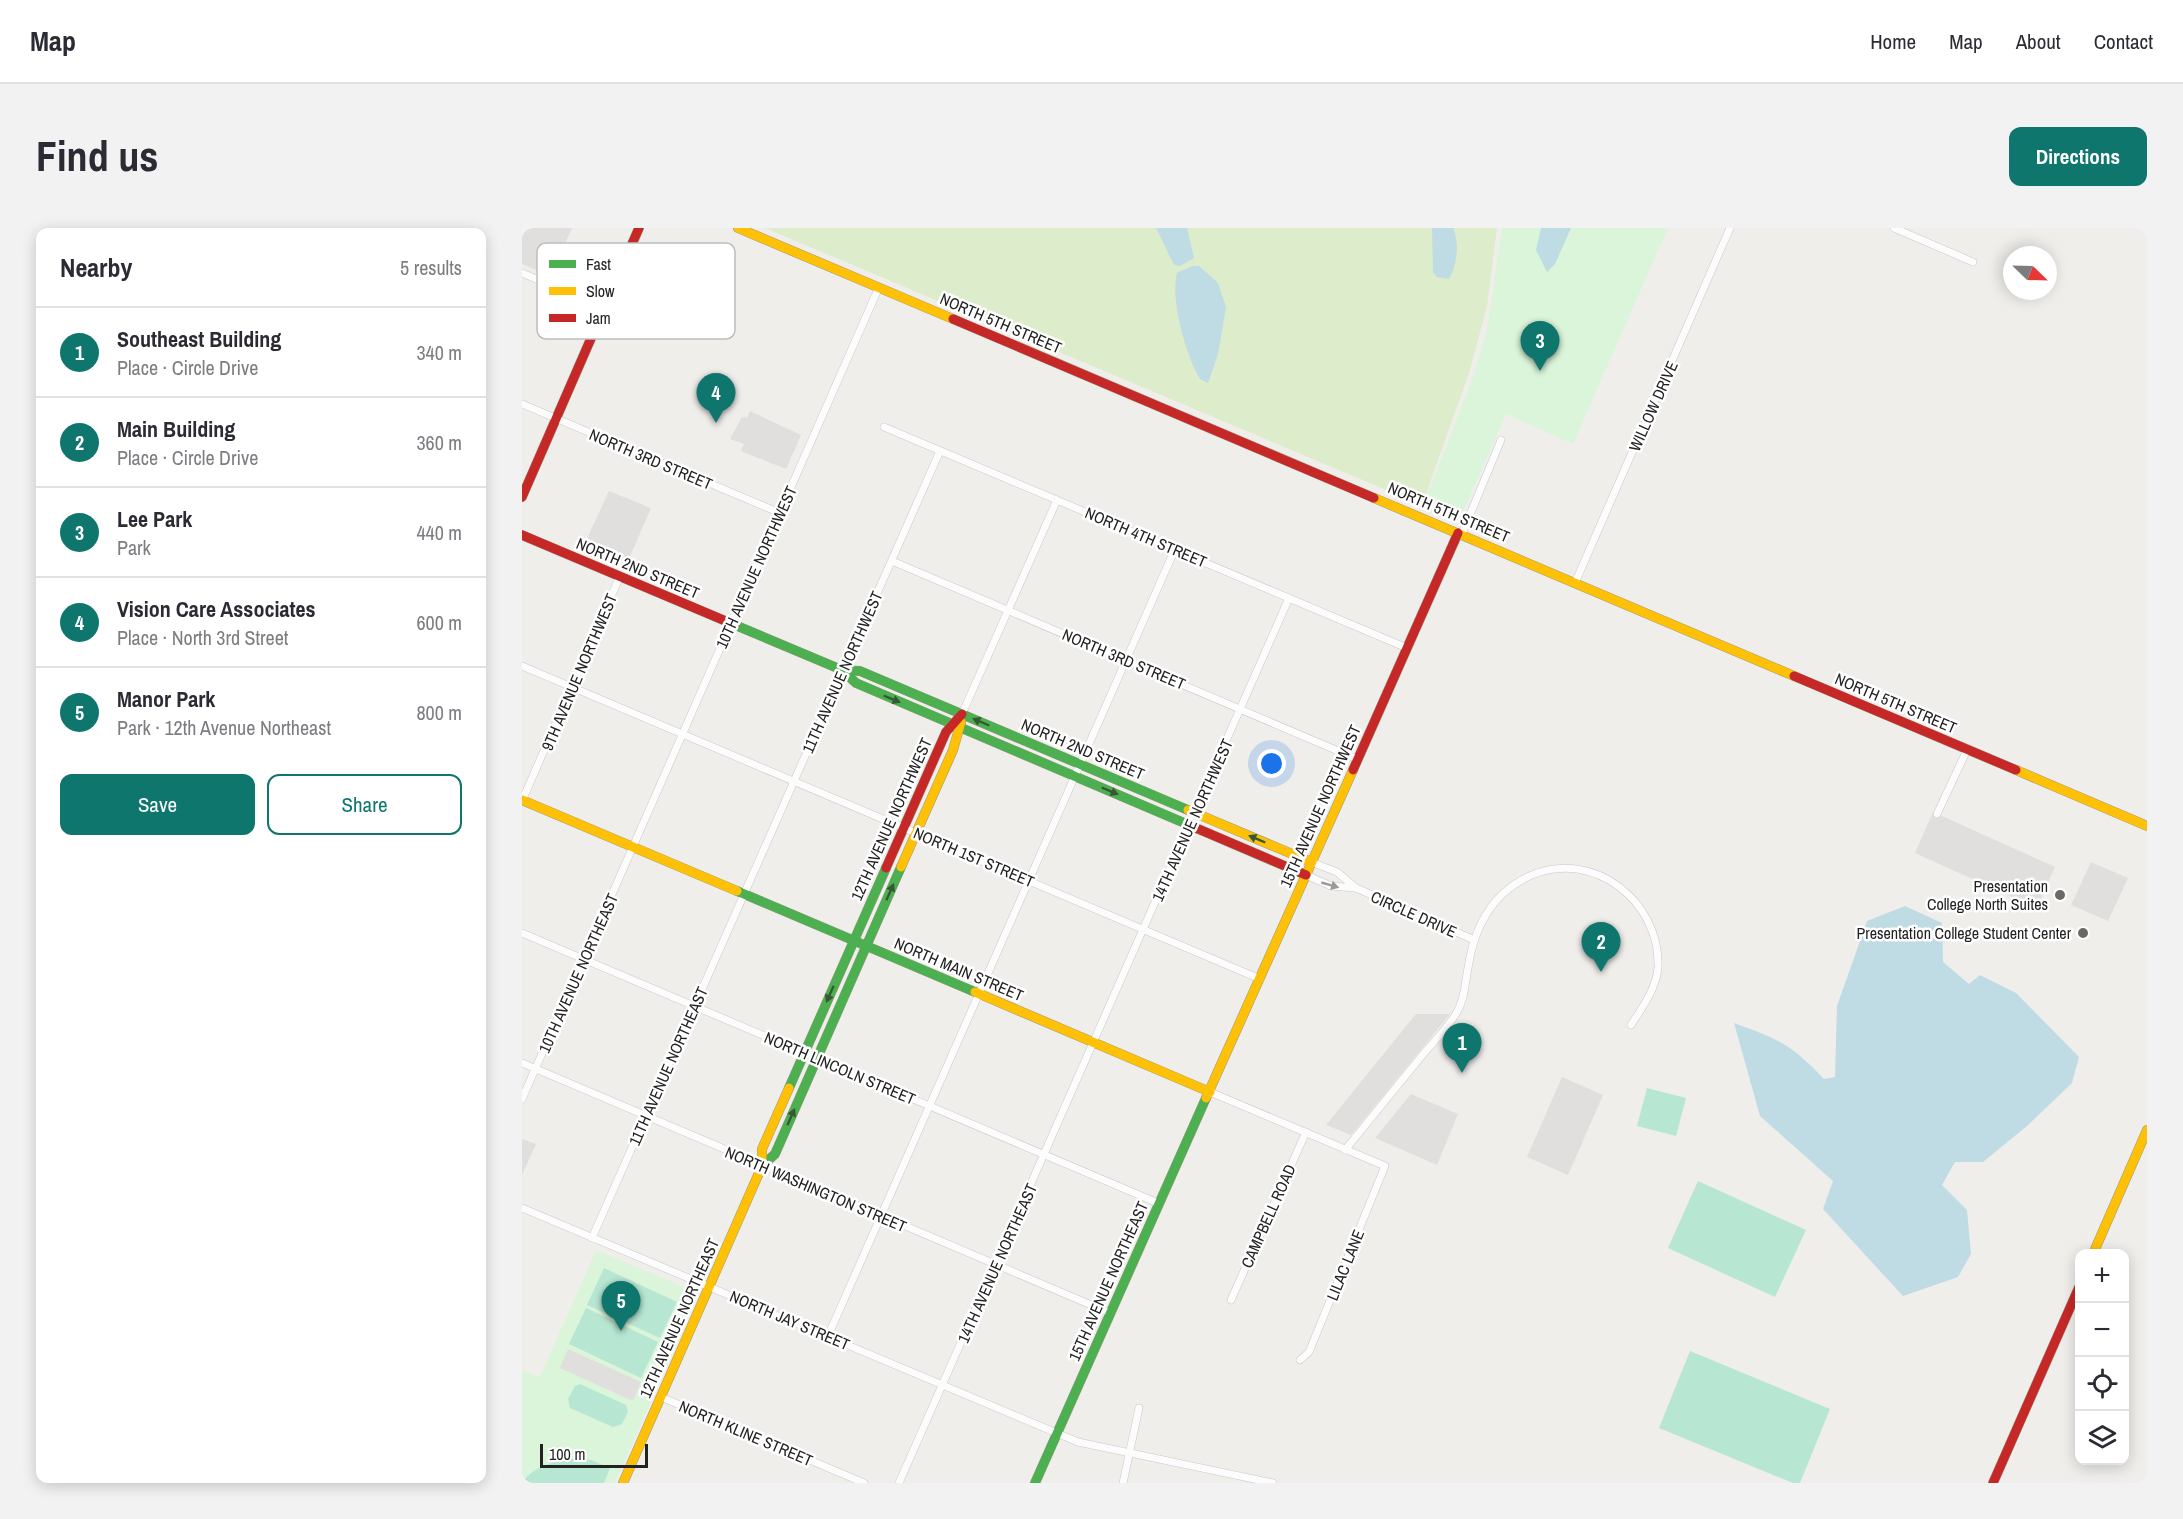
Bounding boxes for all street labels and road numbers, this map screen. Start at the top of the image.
street label: NORTH 5TH STREET [937,287,1065,359]
street label: WILLOW DRIVE [1623,357,1683,455]
street label: NORTH 3RD STREET [586,423,716,495]
street label: NORTH 5TH STREET [1385,476,1513,548]
street label: 10TH AVENUE NORTHWEST [710,482,802,652]
street label: NORTH 4TH STREET [1082,501,1210,573]
street label: NORTH 2ND STREET [573,532,703,604]
street label: 11TH AVENUE NORTHWEST [796,588,888,756]
street label: 9TH AVENUE NORTHWEST [536,590,622,754]
street label: NORTH 3RD STREET [1059,623,1189,695]
street label: NORTH 5TH STREET [1832,667,1960,739]
street label: NORTH 2ND STREET [1018,713,1148,785]
street label: 15TH AVENUE NORTHWEST [1274,721,1366,891]
street label: 12TH AVENUE NORTHWEST [845,734,937,904]
street label: 14TH AVENUE NORTHWEST [1146,735,1238,905]
street label: NORTH 1ST STREET [910,822,1038,892]
street label: CIRCLE DRIVE [1368,885,1460,943]
street label: 10TH AVENUE NORTHEAST [533,890,623,1056]
street label: NORTH MAIN STREET [891,932,1027,1006]
street label: 11TH AVENUE NORTHEAST [623,983,713,1149]
street label: NORTH LINCOLN STREET [761,1026,919,1110]
street label: NORTH WASHINGTON STREET [722,1141,910,1237]
street label: CAMPBELL ROAD [1235,1161,1301,1271]
street label: 14TH AVENUE NORTHEAST [952,1180,1042,1346]
street label: 15TH AVENUE NORTHEAST [1063,1198,1153,1364]
street label: LILAC LANE [1321,1226,1369,1304]
street label: 12TH AVENUE NORTHEAST [634,1235,724,1401]
street label: NORTH JAY STREET [727,1285,853,1355]
street label: NORTH KLINE STREET [676,1395,816,1471]

